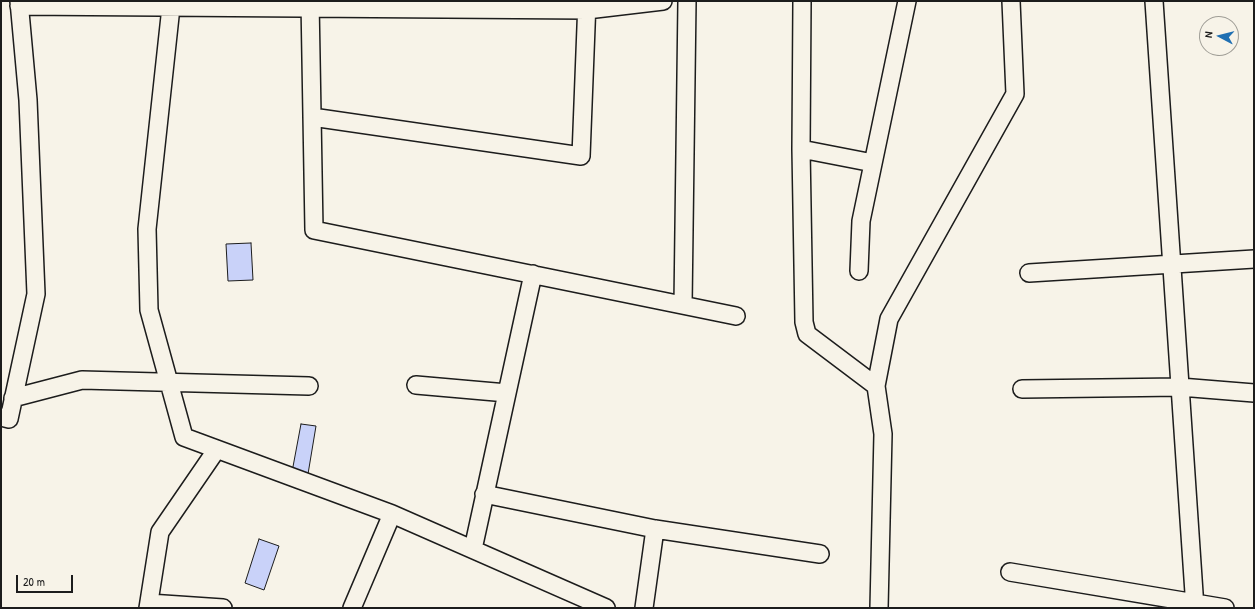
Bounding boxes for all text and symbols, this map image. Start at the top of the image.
north arrow [1199,16,1239,56]
text: N [1201,31,1215,38]
scale bar [18,567,75,593]
text: 20 m [23,573,45,590]

